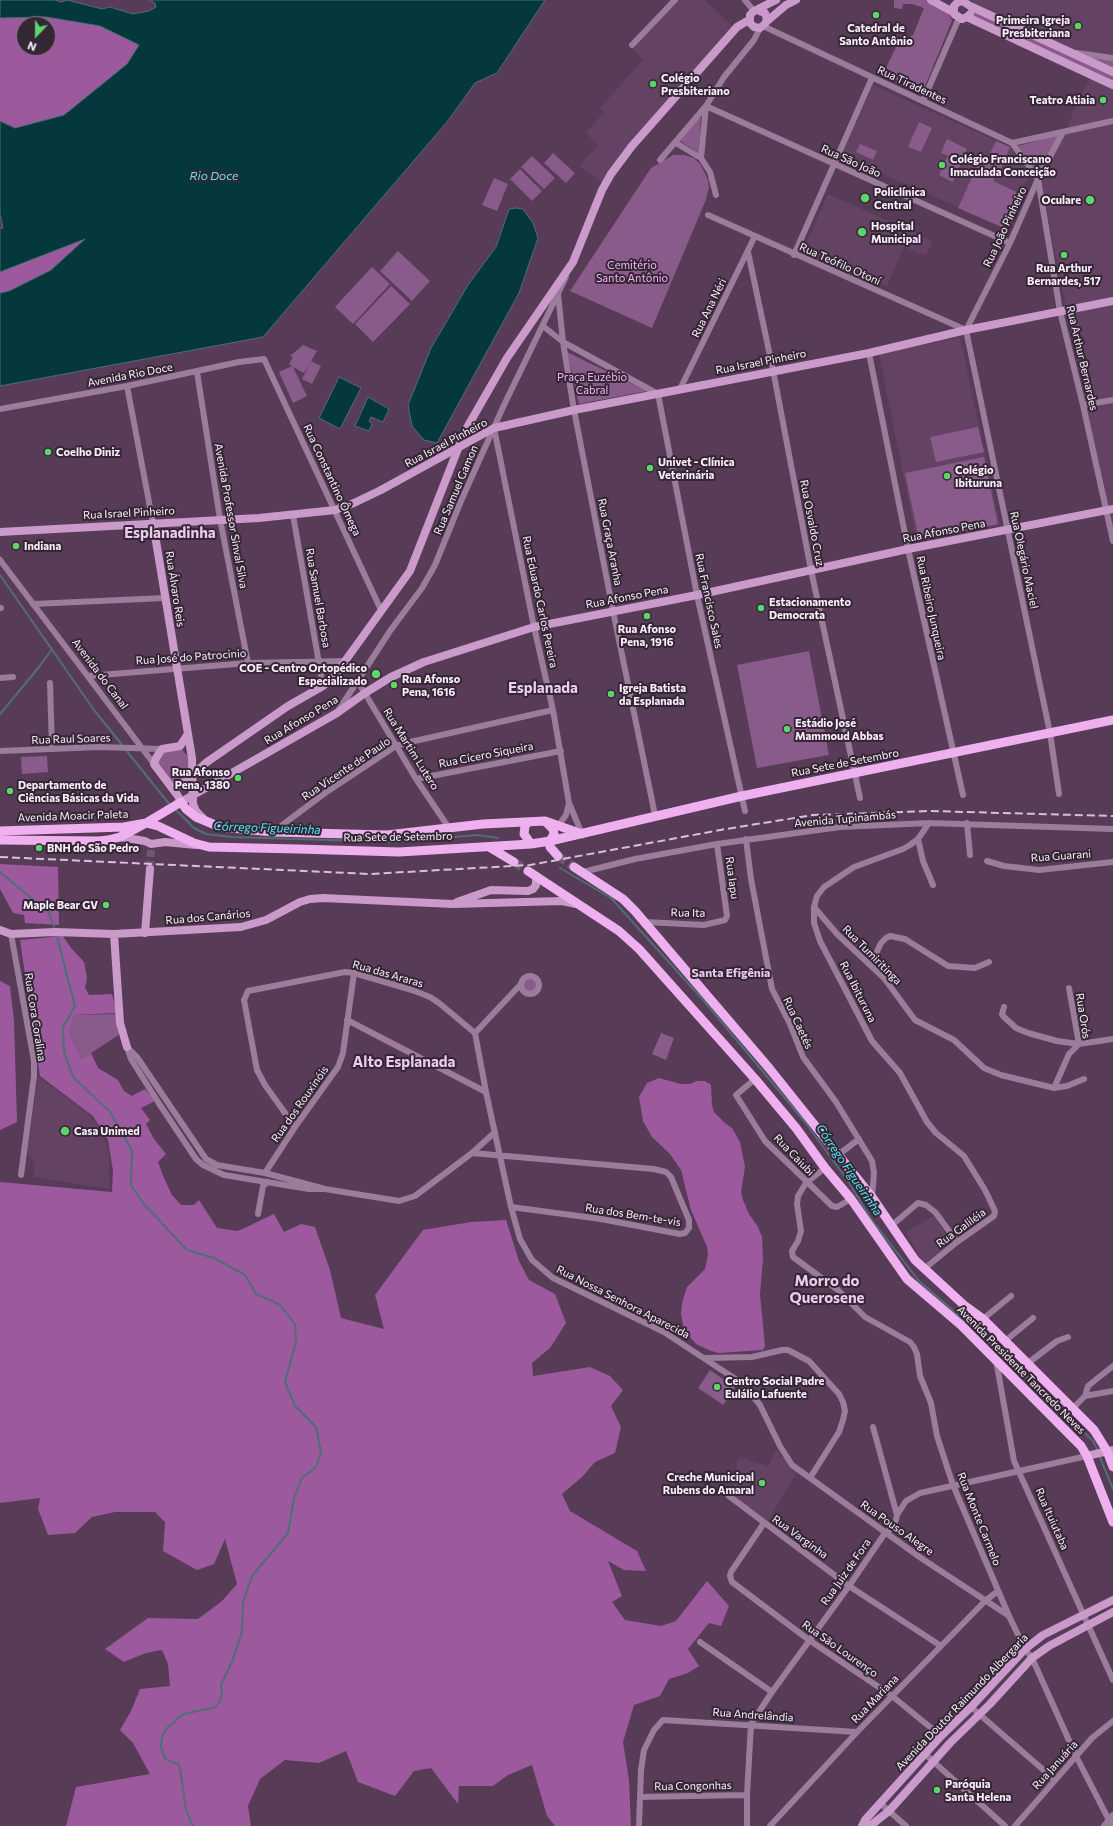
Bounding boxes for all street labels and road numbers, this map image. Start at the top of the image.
street label: Rua Tiradentes [875,63,949,107]
street label: Rua São João [819,142,883,180]
street label: Rua João Pinheiro [981,185,1029,269]
street label: Rua Teófilo Otoní [797,240,883,288]
street label: Rua Ana Néri [689,276,729,340]
street label: Rua Arthur Bernardes [1063,304,1101,412]
street label: Rua Israel Pinheiro [715,347,807,377]
street label: Avenida Rio Doce [86,360,174,390]
street label: Rua Israel Pinheiro [402,416,490,470]
street label: Rua Constantino Ômega [300,422,364,538]
street label: Avenida Professor Sinval Silva [212,442,250,590]
street label: Rua Samuel Gamon [431,443,481,537]
street label: Rua Osvaldo Cruz [797,479,827,567]
street label: Rua Graça Aranha [595,497,625,587]
street label: Rua Israel Pinheiro [83,504,175,522]
street label: Rua Olegário Maciel [1007,510,1041,610]
street label: Rua Afonso Pena [902,517,986,545]
street label: Rua Eduardo Carlos Pereira [520,535,560,669]
street label: Rua Samuel Barbosa [303,547,333,649]
street label: Rua Álvaro Reis [162,550,188,628]
street label: Rua Francisco Sales [692,552,726,650]
street label: Rua Ribeiro Junqueira [913,555,949,661]
street label: Rua Afonso Pena [585,583,669,611]
street label: Avenida do Canal [69,636,131,712]
street label: Rua José do Patrocinio [135,647,247,667]
street label: Rua Afonso Pena [262,693,340,747]
street label: Rua Martim Lutero [380,705,442,793]
street label: Rua Raul Soares [31,731,111,747]
street label: Rua Vicente de Paulo [299,734,393,804]
street label: Rua Cícero Siqueira [437,739,535,771]
street label: Rua Sete de Setembro [790,746,900,780]
street label: Avenida Moacir Paleta [17,807,129,825]
street label: Avenida Tupinambás [793,808,897,830]
street label: Rua Sete de Setembro [343,829,453,845]
street label: Rua Guarani [1030,847,1092,865]
street label: Rua Iapu [722,856,742,900]
street label: Rua Ita [671,906,705,920]
street label: Rua dos Canários [165,907,251,927]
street label: Rua Tumiritinga [840,923,904,987]
street label: Rua das Araras [351,958,425,990]
street label: Rua Ibituruna [837,959,879,1025]
street label: Rua Cora Coralina [21,972,49,1062]
street label: Rua Orós [1073,992,1093,1040]
street label: Rua Caetés [780,995,816,1051]
street label: Rua dos Rouxinóis [269,1063,331,1145]
street label: Rua Caiubi [771,1131,817,1179]
street label: Rua dos Bem-te-vis [584,1201,682,1229]
street label: Rua Galiléia [934,1206,988,1250]
street label: Rua Nossa Senhora Aparecida [554,1263,692,1341]
street label: Avenida Presidente Tancredo Neves [954,1303,1088,1437]
street label: Rua Monte Carmelo [954,1470,1004,1568]
street label: Rua Ituiutaba [1032,1486,1072,1552]
street label: Rua Pouso Alegre [858,1498,936,1558]
street label: Rua Varginha [770,1512,830,1562]
street label: Rua Juiz de Fora [818,1536,874,1608]
street label: Rua São Lourenço [800,1618,880,1680]
street label: Avenida Doutor Raimundo Albergaria [893,1631,1031,1773]
street label: Rua Mariana [849,1672,901,1726]
street label: Rua Andrelândia [712,1706,794,1724]
street label: Rua Januária [1030,1738,1080,1792]
street label: Rua Congonhas [654,1779,732,1793]

